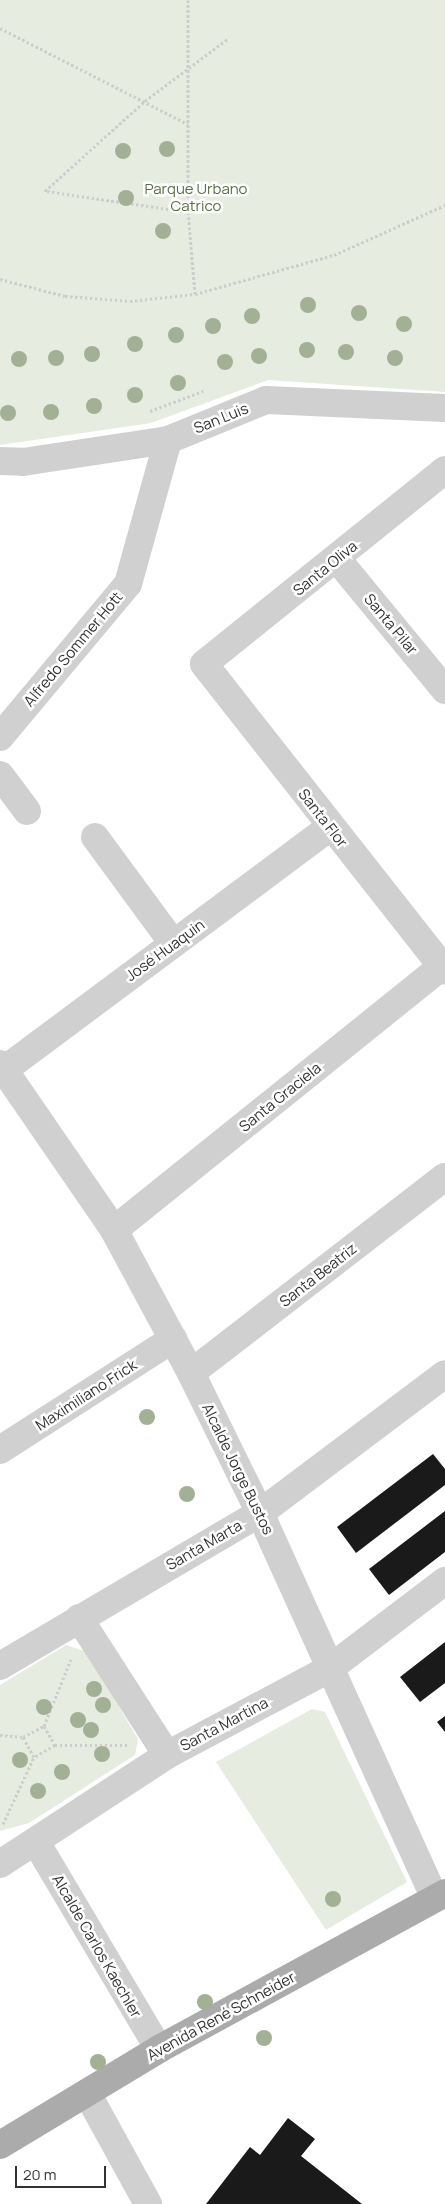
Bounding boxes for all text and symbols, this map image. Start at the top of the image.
park label: Parque Urbano Catrico [145,179,247,214]
street label: San Luis [191,399,251,437]
street label: Santa Oliva [289,537,361,599]
street label: Alfredo Sommer Hott [20,588,126,710]
street label: Santa Pilar [360,590,422,658]
street label: Santa Flor [295,785,351,851]
street label: José Huaquin [122,915,208,985]
street label: Santa Graciela [235,1059,325,1135]
street label: Santa Beatriz [276,1239,360,1311]
street label: Maximiliano Frick [32,1356,140,1434]
street label: Alcalde Jorge Bustos [198,1400,278,1538]
street label: Santa Marta [163,1516,245,1574]
street label: Santa Martina [177,1693,271,1755]
street label: Alcalde Carlos Kaechler [49,1871,145,2021]
street label: Avenida René Schneider [144,1968,298,2064]
scale bar [18,2156,109,2188]
text: 20 m [23,2164,56,2185]

